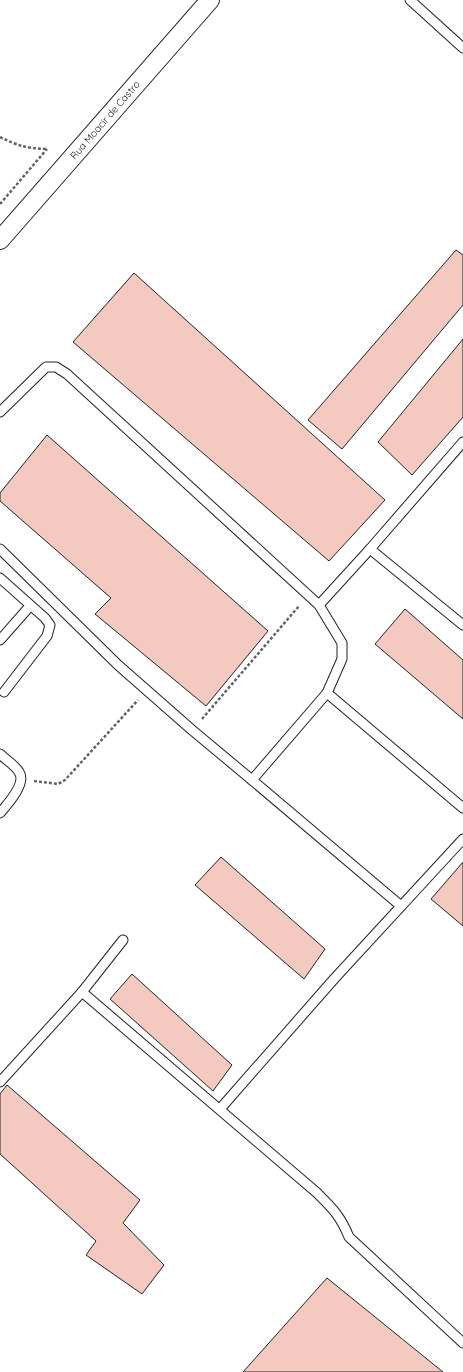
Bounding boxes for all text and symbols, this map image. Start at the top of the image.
street label: Rua Moacir de Castro [67,78,143,162]

